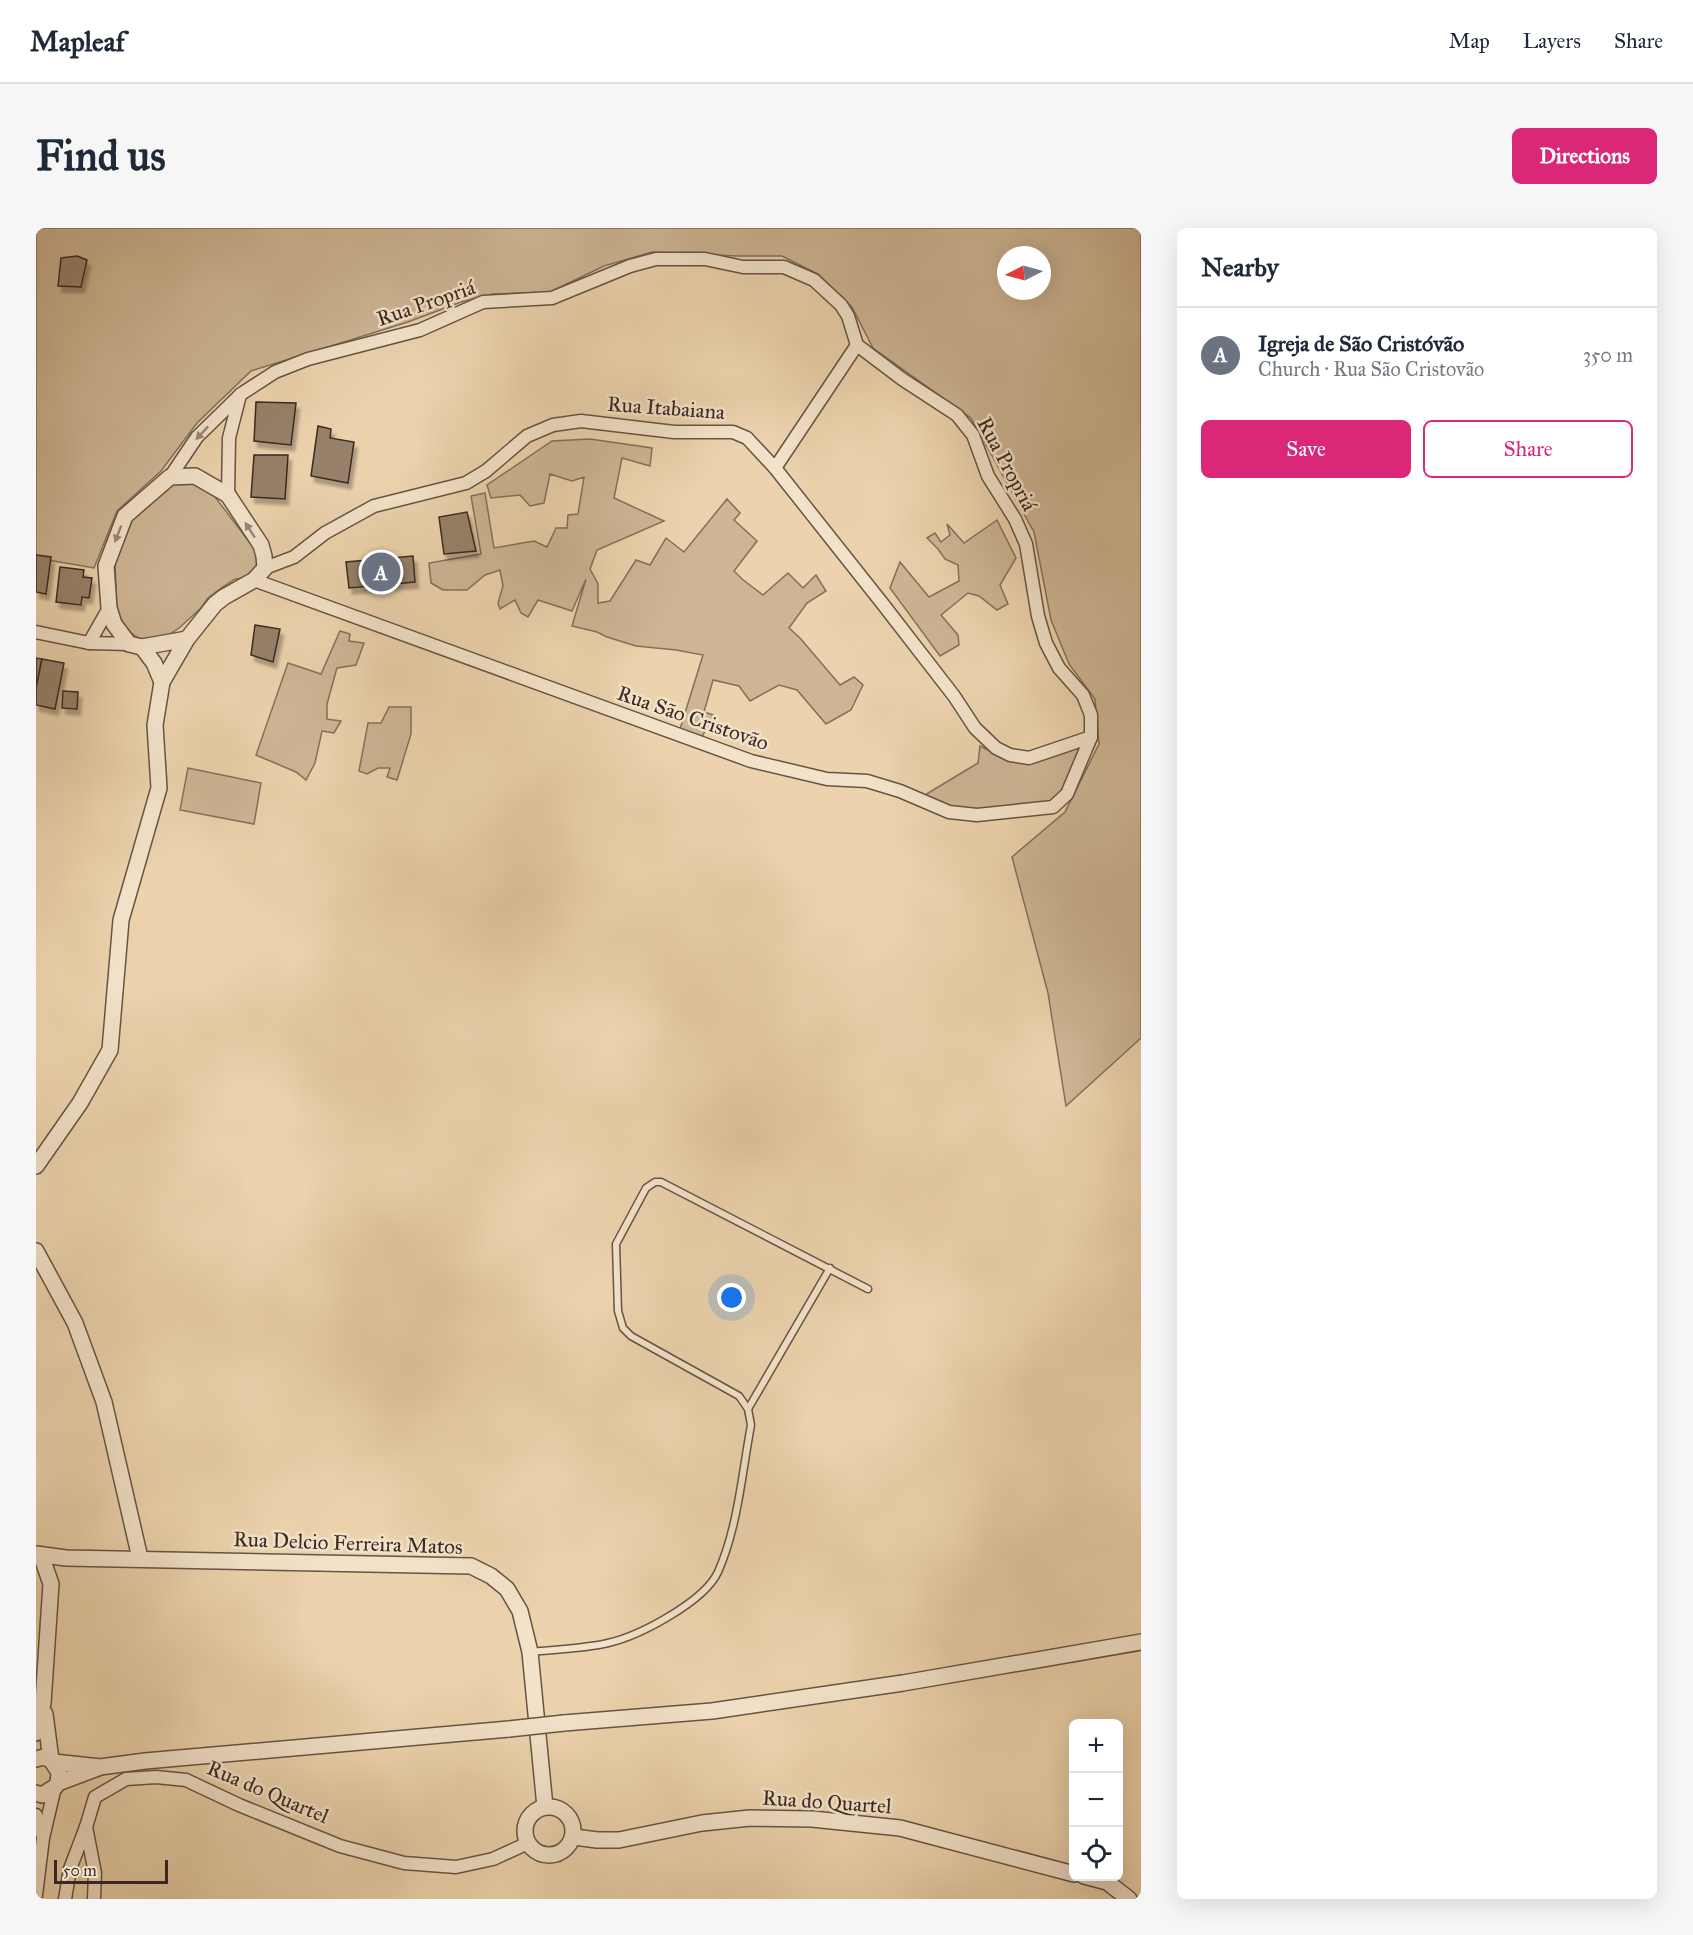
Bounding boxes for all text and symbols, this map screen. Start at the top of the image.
text: Mapleaf [30,24,125,59]
text: Map [1449,28,1490,54]
text: Layers [1523,28,1581,54]
text: Share [1614,28,1663,54]
button: Directions [1512,128,1657,184]
text: Find us [36,130,166,182]
north arrow [997,246,1051,300]
text: Nearby [1201,251,1279,283]
street label: Rua Propriá [373,274,479,332]
text: Igreja de São Cristóvão [1258,330,1464,357]
text: A [1214,343,1227,367]
text: 350 m [1583,343,1633,367]
text: Church · Rua São Cristovão [1258,357,1484,381]
street label: Rua Itabaiana [606,391,726,425]
street label: Rua Propriá [971,413,1043,515]
button: Save [1201,420,1411,478]
button: Share [1423,420,1633,478]
one-way arrow [195,425,209,440]
one-way arrow [245,521,256,538]
one-way arrow [113,525,122,543]
pin: A [362,550,400,594]
street label: Rua São Cristovão [614,680,772,756]
your location [717,1283,746,1312]
street label: Rua Delcio Ferreira Matos [233,1526,463,1560]
map controls [1069,1719,1123,1881]
button: + [1069,1719,1123,1773]
street label: Rua do Quartel [203,1755,333,1829]
button: − [1069,1773,1123,1827]
street label: Rua do Quartel [761,1785,893,1820]
button: locate [1069,1827,1123,1881]
scale bar [54,1857,168,1884]
text: 50 m [63,1861,97,1880]

